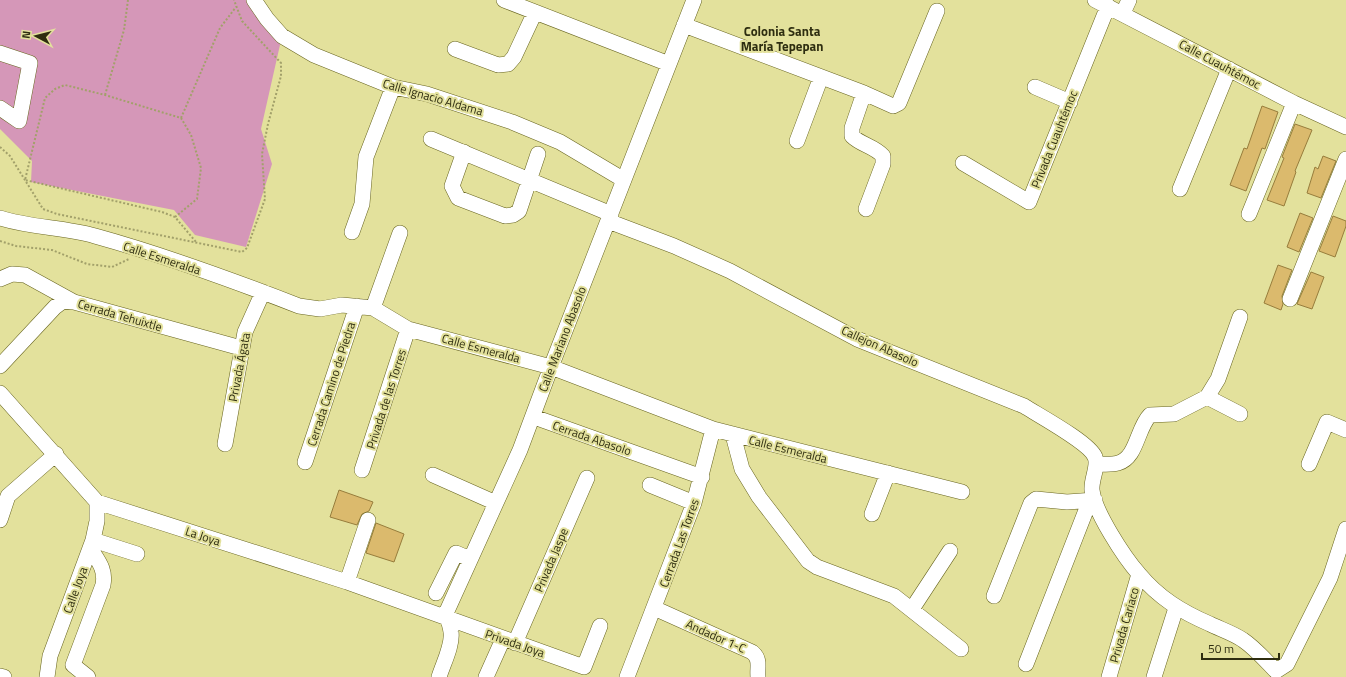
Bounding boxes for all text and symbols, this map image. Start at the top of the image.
north arrow [16,16,56,56]
district label: Colonia Santa María Tepepan [741,21,823,56]
text: N [18,30,34,40]
street label: Calle Cuauhtémoc [1176,34,1264,94]
street label: Calle Ignacio Aldama [381,74,485,120]
street label: Privada Cuauhtémoc [1026,87,1082,191]
street label: Calle Esmeralda [121,237,203,279]
street label: Calle Mariano Abasolo [533,284,591,394]
street label: Cerrada Tehuixtle [76,294,164,336]
street label: Cerrada Camino de Piedra [302,319,360,449]
street label: Callejon Abasolo [838,321,922,371]
street label: Calle Esmeralda [440,328,522,368]
street label: Privada Ágata [223,331,255,403]
street label: Privada de las Torres [361,346,411,451]
street label: Cerrada Abasolo [550,416,634,460]
street label: Calle Esmeralda [747,430,829,468]
street label: Cerrada Las Torres [654,496,704,590]
street label: La Joya [183,521,223,551]
street label: Privada Jaspe [529,525,573,595]
street label: Calle Joya [58,564,92,616]
street label: Privada Cariaco [1104,585,1144,665]
street label: Andador 1-C [683,614,749,658]
street label: Privada Joya [483,624,547,662]
scale bar [1202,635,1279,661]
text: 50 m [1208,639,1234,658]

